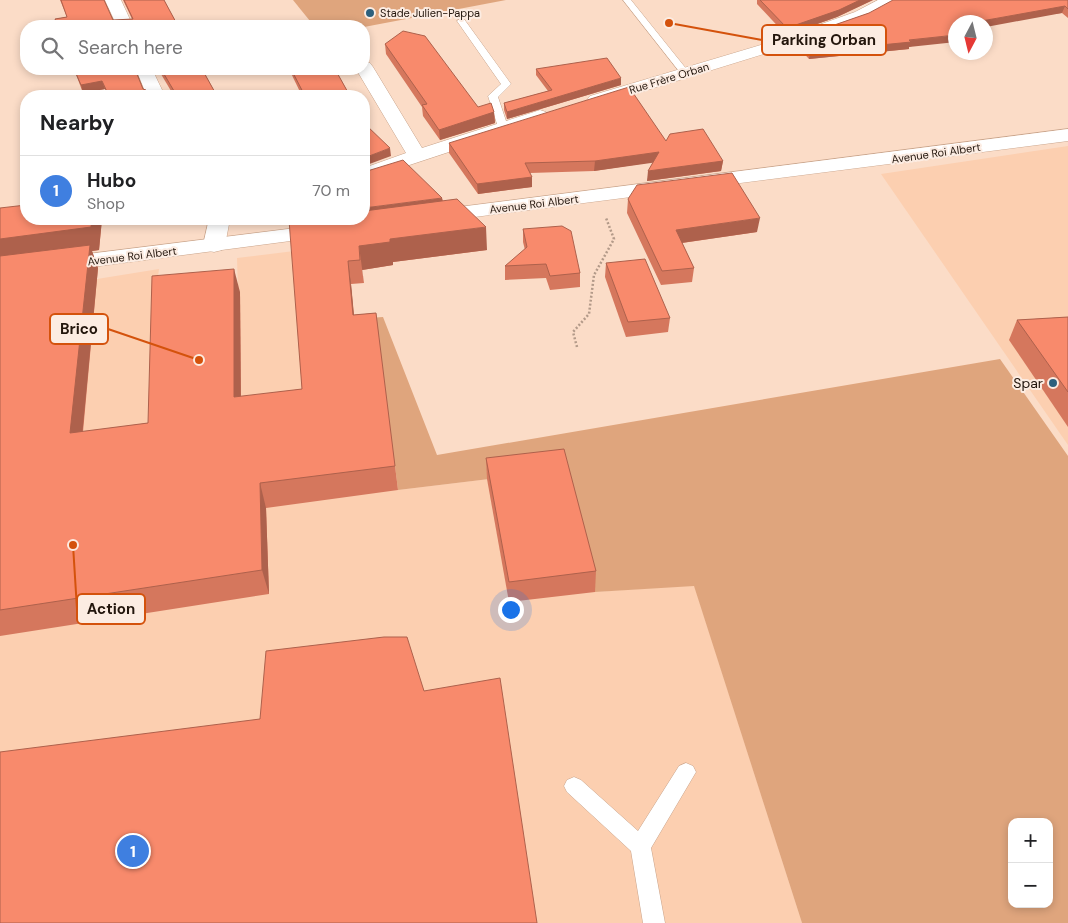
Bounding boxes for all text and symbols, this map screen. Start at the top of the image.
place label: Stade Julien-Pappa [380,6,480,20]
marker: Stade Julien-Pappa [364,7,376,19]
north arrow [948,15,993,60]
search box [20,20,370,75]
callout: Parking Orban [762,25,886,55]
text: Parking Orban [772,30,876,50]
icon: search [38,34,66,62]
text: Search here [78,35,183,60]
street label: Rue Frère Orban [627,59,711,97]
text: Nearby [40,109,114,137]
street label: Avenue Roi Albert [891,140,981,166]
text: Hubo [87,168,136,193]
text: 1 [53,180,59,201]
text: 70 m [312,180,350,201]
street label: Avenue Roi Albert [489,192,579,216]
text: Shop [87,193,125,214]
street label: Avenue Roi Albert [87,244,177,268]
callout: Brico [50,314,108,344]
text: Brico [60,319,98,339]
place label: Spar [1013,374,1043,392]
marker: Spar [1047,377,1059,389]
callout: Action [77,594,145,624]
your location [498,597,524,623]
text: Action [87,599,135,619]
map controls [1008,818,1053,908]
button: + [1008,818,1053,863]
pin: 1 [117,832,149,870]
button: − [1008,863,1053,908]

